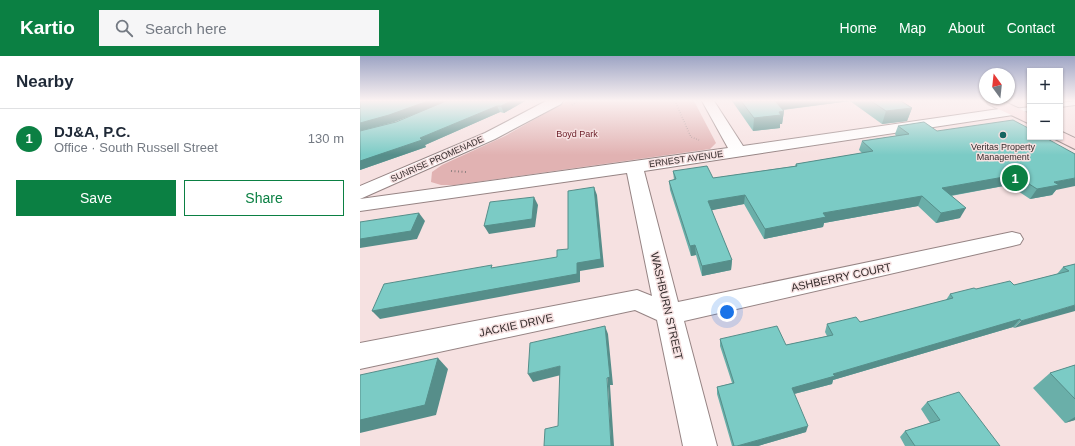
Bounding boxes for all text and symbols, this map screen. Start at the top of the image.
search box [99,10,379,46]
text: Kartio [20,17,75,38]
icon: search [113,17,135,39]
text: Search here [145,20,227,37]
text: Home [840,20,877,36]
text: Map [899,20,926,36]
text: About [948,20,985,36]
text: Contact [1007,20,1055,36]
north arrow [979,68,1015,104]
map controls [1027,68,1063,140]
button: + [1027,68,1063,104]
text: Nearby [16,72,74,91]
button: − [1027,104,1063,140]
text: DJ&A, P.C. [54,123,130,140]
park label: Boyd Park [556,129,598,139]
marker: Veritas Property Management [998,130,1008,140]
text: 1 [25,131,33,146]
text: 130 m [308,131,344,146]
street label: SUNRISE PROMENADE [389,134,485,184]
text: Office · South Russell Street [54,140,218,155]
place label: Veritas Property Management [971,142,1036,162]
street label: ERNEST AVENUE [648,149,724,169]
pin: 1 [1002,163,1028,193]
button: Save [16,180,176,216]
button: Share [184,180,344,216]
street label: WASHBURN STREET [649,251,685,361]
street label: ASHBERRY COURT [790,260,892,293]
your location [717,302,737,322]
street label: JACKIE DRIVE [478,311,554,339]

